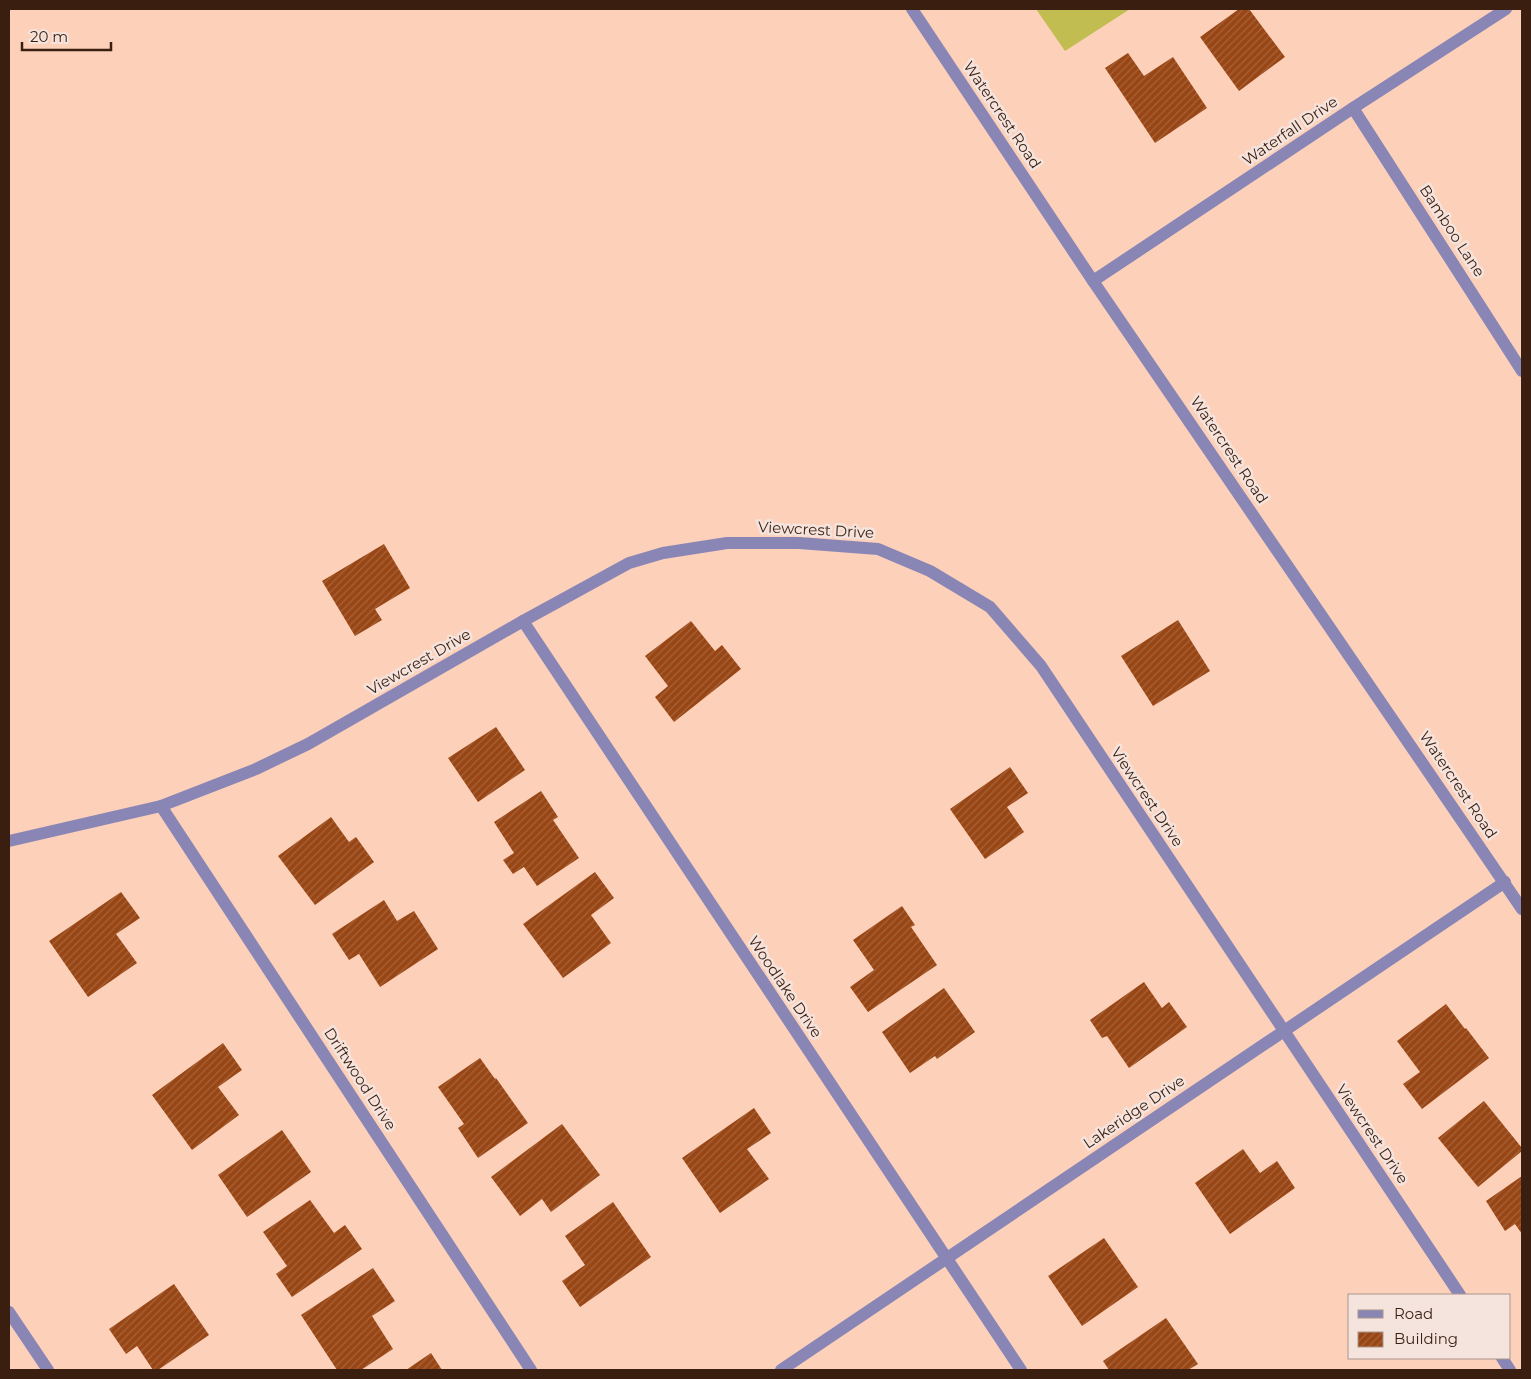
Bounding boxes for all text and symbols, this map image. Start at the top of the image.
scale bar [22,20,111,52]
text: 20 m [30,27,68,46]
street label: Watercrest Road [960,57,1045,172]
street label: Waterfall Drive [1239,92,1341,169]
street label: Bamboo Lane [1416,181,1489,280]
street label: Watercrest Road [1187,392,1272,507]
street label: Viewcrest Drive [758,517,874,542]
street label: Viewcrest Drive [364,624,474,699]
street label: Watercrest Road [1416,727,1501,842]
street label: Viewcrest Drive [1107,743,1188,850]
street label: Woodlake Drive [744,932,826,1041]
street label: Driftwood Drive [320,1024,401,1134]
street label: Lakeridge Drive [1079,1071,1188,1152]
street label: Viewcrest Drive [1332,1080,1413,1187]
legend [1348,1294,1511,1359]
text: Road [1394,1304,1433,1323]
text: Building [1394,1329,1458,1348]

